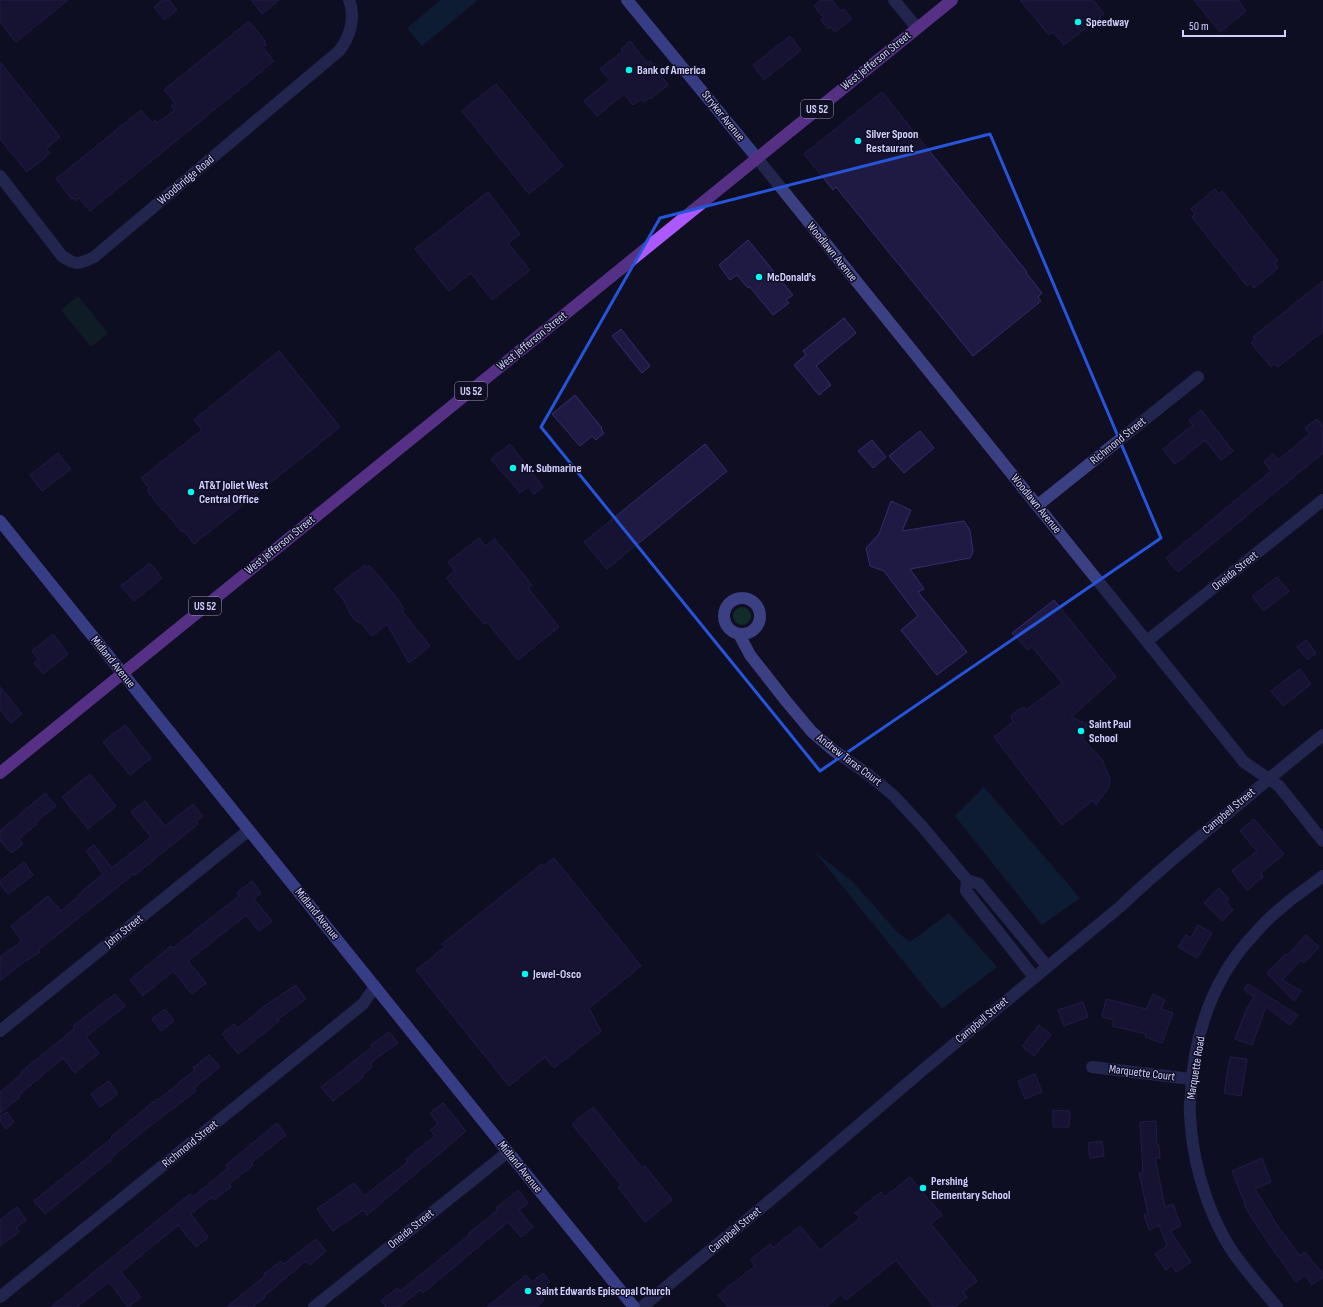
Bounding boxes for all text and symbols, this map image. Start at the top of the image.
scale bar [1183,12,1285,38]
place label: Speedway [1086,15,1129,30]
marker: Speedway [1073,17,1083,27]
text: 50 m [1189,19,1209,34]
street label: West Jefferson Street [838,28,914,94]
place label: Bank of America [637,63,706,78]
marker: Bank of America [624,65,634,75]
street label: Stryker Avenue [698,88,748,145]
road number: US 52 [801,100,833,118]
place label: Silver Spoon Restaurant [866,127,918,156]
marker: Silver Spoon Restaurant [853,136,863,146]
street label: Woodbridge Road [154,152,218,208]
street label: Woodlawn Avenue [803,219,861,285]
place label: McDonald's [767,270,816,285]
marker: McDonald's [754,272,764,282]
street label: West Jefferson Street [494,308,570,374]
road number: US 52 [455,382,487,400]
street label: Richmond Street [1087,414,1149,468]
place label: Mr. Submarine [521,461,582,476]
marker: Mr. Submarine [508,463,518,473]
street label: Woodlawn Avenue [1007,471,1065,537]
place label: AT&T Joliet West Central Office [198,478,268,507]
marker: AT&T Joliet West Central Office [186,487,196,497]
street label: West Jefferson Street [242,512,318,578]
street label: Oneida Street [1209,548,1261,594]
road number: US 52 [189,597,221,615]
street label: Midland Avenue [87,633,139,691]
place label: Saint Paul School [1089,717,1131,746]
marker: Saint Paul School [1076,726,1086,736]
street label: Andrew Taras Court [813,730,885,790]
street label: Campbell Street [1200,784,1259,837]
street label: Midland Avenue [291,885,343,943]
street label: John Street [101,911,146,952]
place label: Jewel-Osco [532,967,581,982]
marker: Jewel-Osco [520,969,530,979]
street label: Campbell Street [953,993,1012,1046]
street label: Marquette Road [1184,1035,1208,1101]
street label: Marquette Court [1108,1061,1176,1085]
street label: Richmond Street [159,1117,221,1171]
street label: Midland Avenue [494,1138,546,1196]
place label: Pershing Elementary School [931,1174,1011,1203]
marker: Pershing Elementary School [918,1183,928,1193]
street label: Campbell Street [706,1203,765,1256]
street label: Oneida Street [385,1206,437,1252]
place label: Saint Edwards Episcopal Church [536,1284,670,1299]
marker: Saint Edwards Episcopal Church [523,1286,533,1296]

